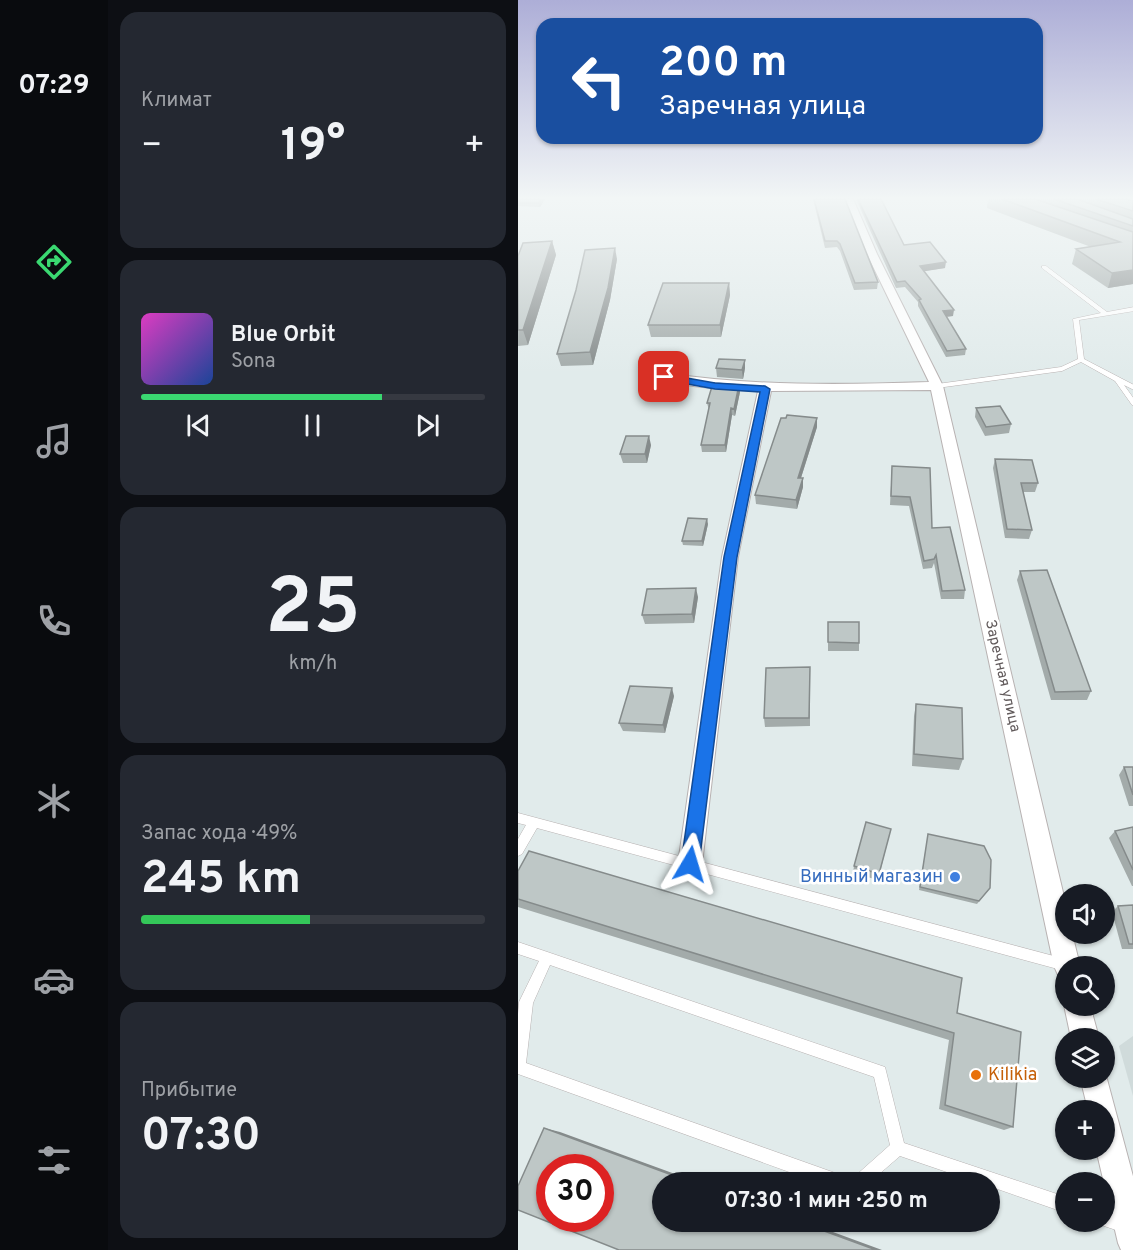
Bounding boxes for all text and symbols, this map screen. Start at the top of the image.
text: 200 m [659,38,787,91]
icon: left [560,42,638,120]
text: 07:29 [18,69,90,103]
text: Климат [141,88,212,114]
text: Заречная улица [659,90,866,124]
text: 19° [281,119,345,176]
text: − [141,126,162,168]
text: + [464,126,485,168]
icon: directions [33,241,75,283]
text: Blue Orbit [231,322,336,349]
text: Sona [231,349,276,375]
pin [638,351,689,402]
icon: arrive [647,360,680,393]
icon: previous [182,409,215,442]
icon: pause [296,409,329,442]
icon: next [411,409,444,442]
icon: music [33,420,75,462]
text: 25 [265,562,361,661]
icon: phone [33,600,75,642]
street label: Заречная улица [980,618,1024,734]
text: km/h [289,651,337,677]
icon: climate [33,780,75,822]
text: Запас хода · 49% [141,821,298,847]
position arrow [658,832,722,896]
text: 245 km [141,852,301,909]
place label: Винный магазин [800,866,943,889]
marker: Винный магазин [948,870,962,884]
map controls [1055,884,1115,1232]
button: sound [1055,884,1115,944]
button: search [1055,956,1115,1016]
icon: car [33,959,75,1001]
button: layers [1055,1028,1115,1088]
place label: Kilikia [988,1064,1037,1087]
marker: Kilikia [969,1068,983,1082]
text: Прибытие [141,1078,237,1104]
button: + [1055,1100,1115,1160]
text: 07:30 [141,1109,261,1166]
icon: filters [33,1139,75,1181]
speed limit sign: 30 [536,1154,614,1232]
button: − [1055,1172,1115,1232]
text: 07:30 · 1 мин · 250 m [724,1188,928,1215]

